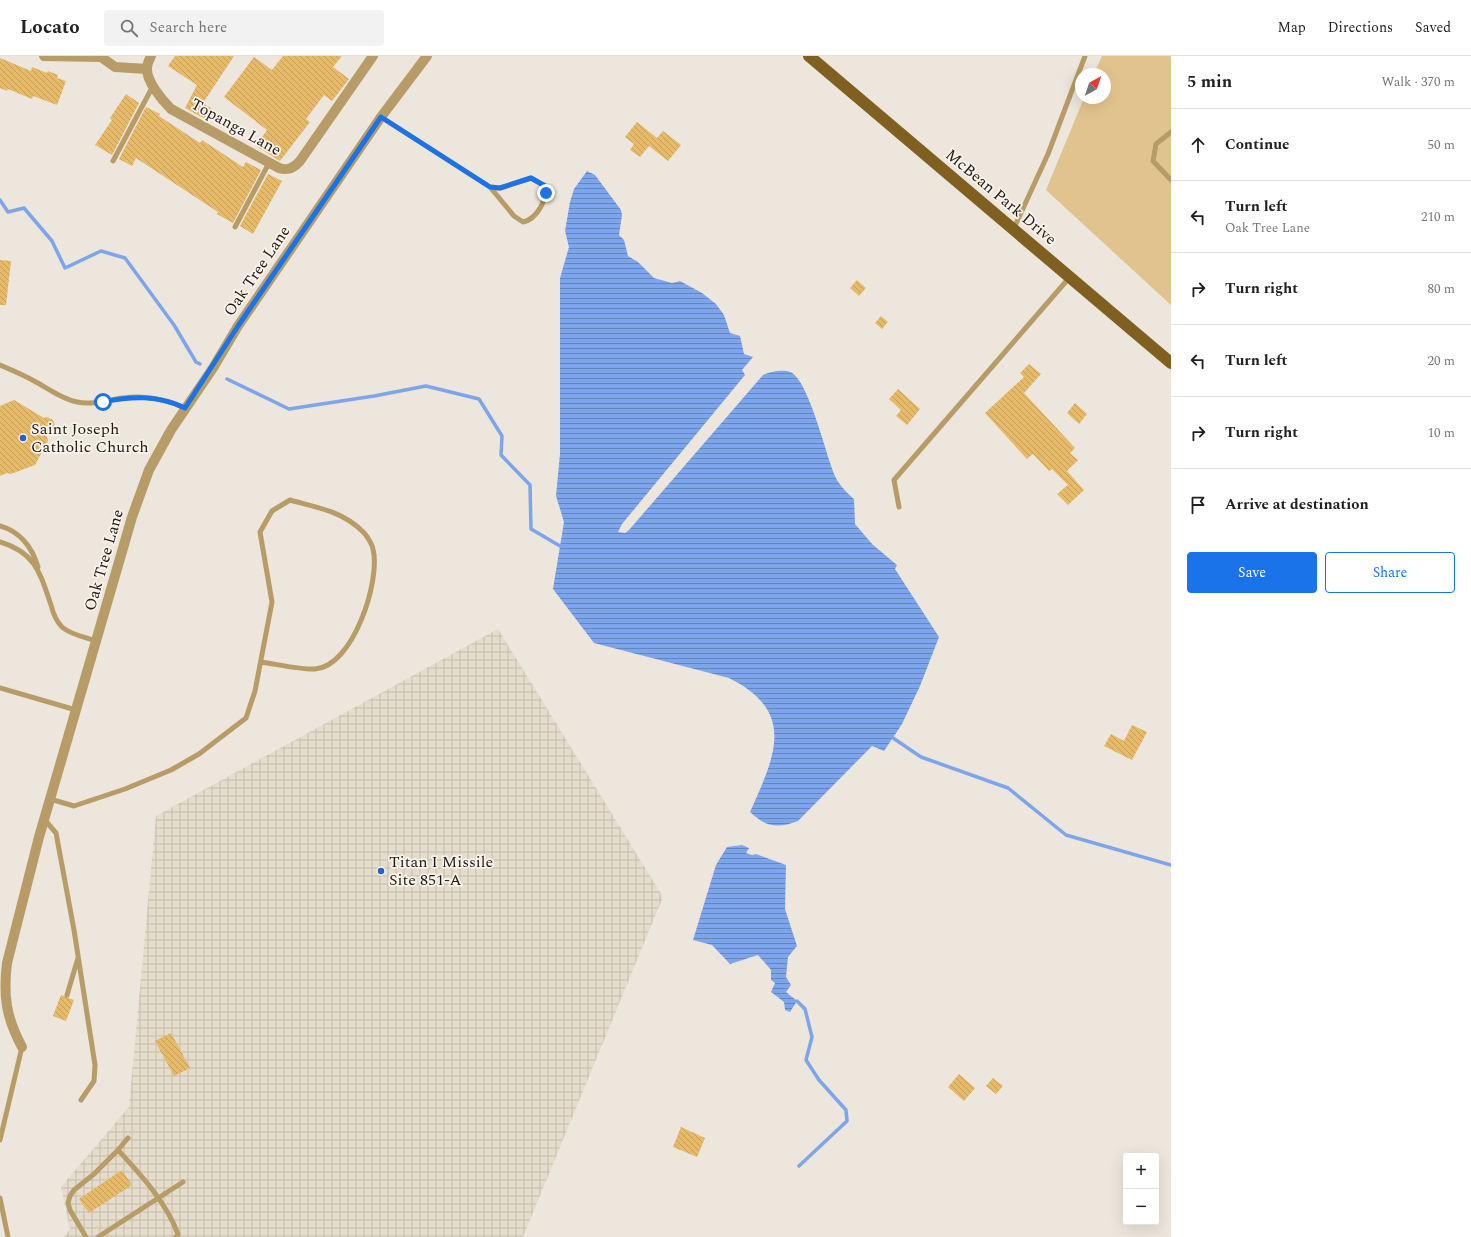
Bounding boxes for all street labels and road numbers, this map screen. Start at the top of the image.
street label: Topanga Lane [186,92,286,162]
street label: McBean Park Drive [940,143,1062,251]
street label: Oak Tree Lane [218,221,296,321]
street label: Oak Tree Lane [78,506,130,614]

